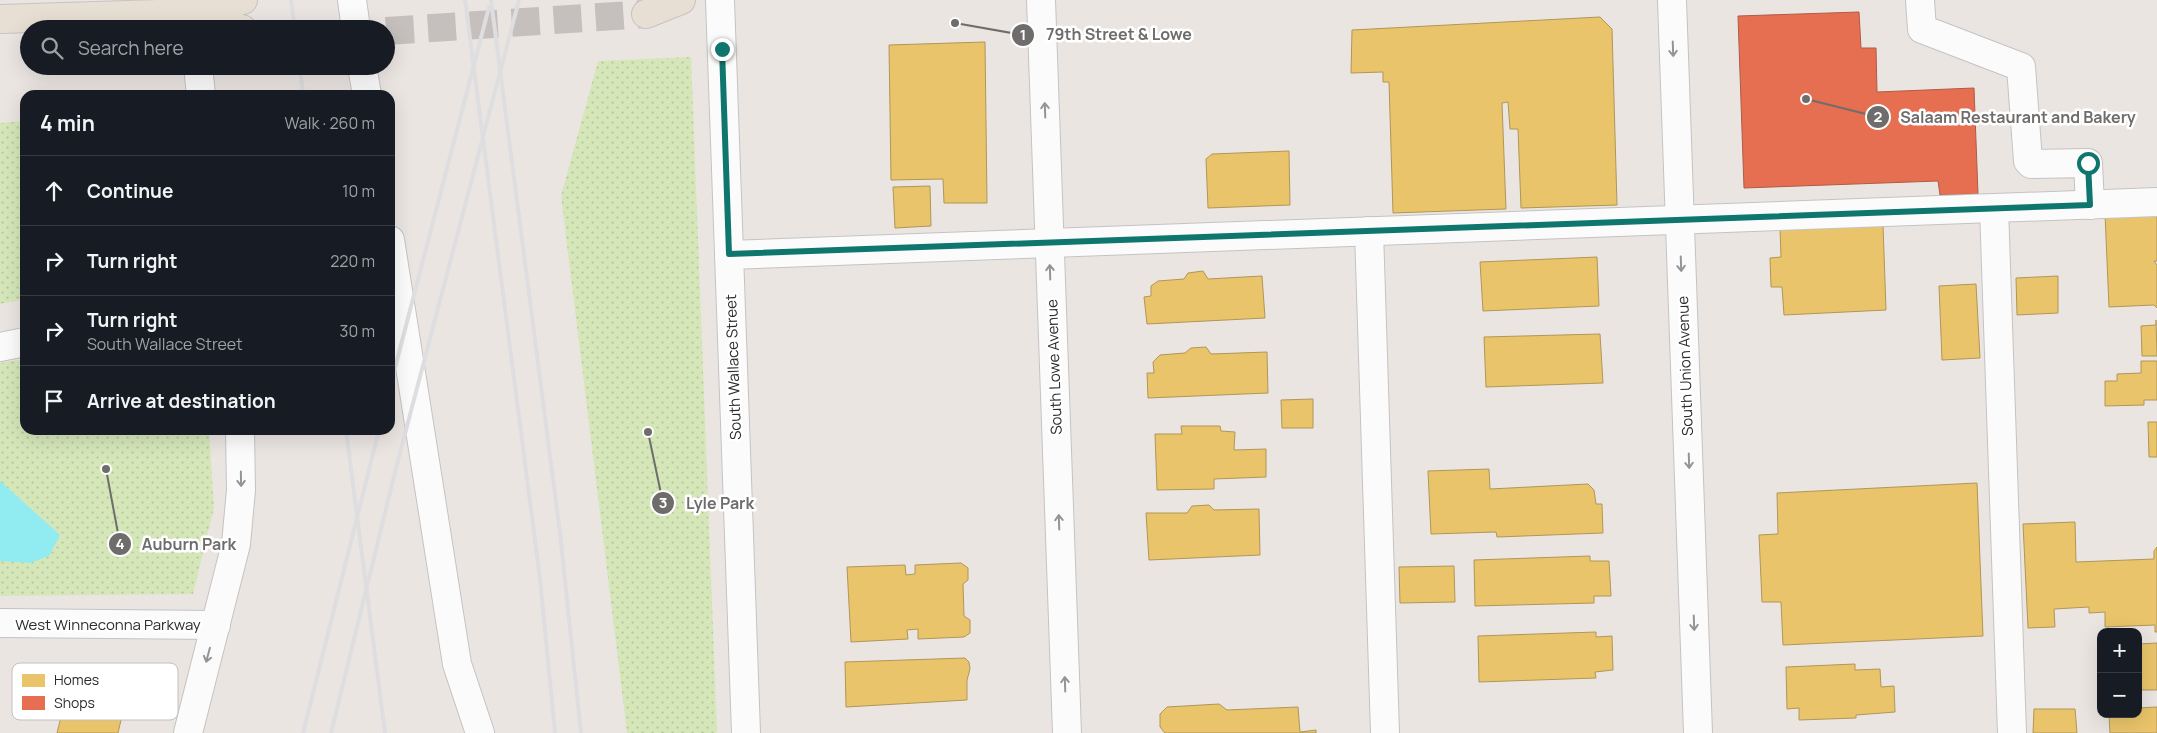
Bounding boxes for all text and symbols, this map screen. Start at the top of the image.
callout: 79th Street & Lowe [1011,19,1202,50]
search box [20,20,395,75]
text: 79th Street & Lowe [1046,23,1192,45]
text: 1 [1020,24,1026,45]
icon: search [38,34,66,62]
text: Search here [78,35,184,61]
route end [711,38,734,61]
one-way arrow [1669,40,1678,56]
one-way arrow [1040,102,1049,118]
callout: Salaam Restaurant and Bakery [1866,102,2146,133]
text: 2 [1874,106,1883,127]
text: Salaam Restaurant and Bakery [1900,106,2136,128]
text: 4 min [40,109,95,137]
text: Walk · 260 m [285,112,375,134]
route start [2077,152,2100,175]
icon: ahead [40,177,68,205]
text: Continue [87,178,173,204]
text: 10 m [342,180,375,202]
icon: right [40,247,68,275]
text: Turn right [87,248,177,274]
text: 220 m [330,250,375,272]
one-way arrow [1677,255,1686,271]
one-way arrow [1046,264,1055,280]
street label: South Wallace Street [720,294,746,440]
street label: South Union Avenue [1672,295,1698,436]
street label: South Lowe Avenue [1041,299,1067,435]
text: Turn right [87,307,177,333]
icon: right [40,317,68,345]
text: 30 m [340,320,375,342]
text: South Wallace Street [87,333,243,355]
icon: arrive [40,387,68,415]
text: Arrive at destination [87,388,276,414]
one-way arrow [1684,453,1693,469]
one-way arrow [236,470,246,486]
callout: Lyle Park [651,487,764,518]
text: 3 [659,492,667,513]
text: Lyle Park [686,492,755,514]
one-way arrow [1055,514,1064,530]
callout: Auburn Park [107,529,247,560]
text: 4 [115,533,125,554]
text: Auburn Park [142,533,237,555]
street label: West Winneconna Parkway [15,614,201,635]
one-way arrow [1690,615,1699,631]
map controls [2097,628,2142,718]
button: + [2097,628,2142,673]
one-way arrow [203,647,212,663]
legend [12,663,178,720]
text: Homes [54,670,99,689]
button: − [2097,673,2142,718]
one-way arrow [1061,677,1070,693]
text: Shops [54,693,95,712]

